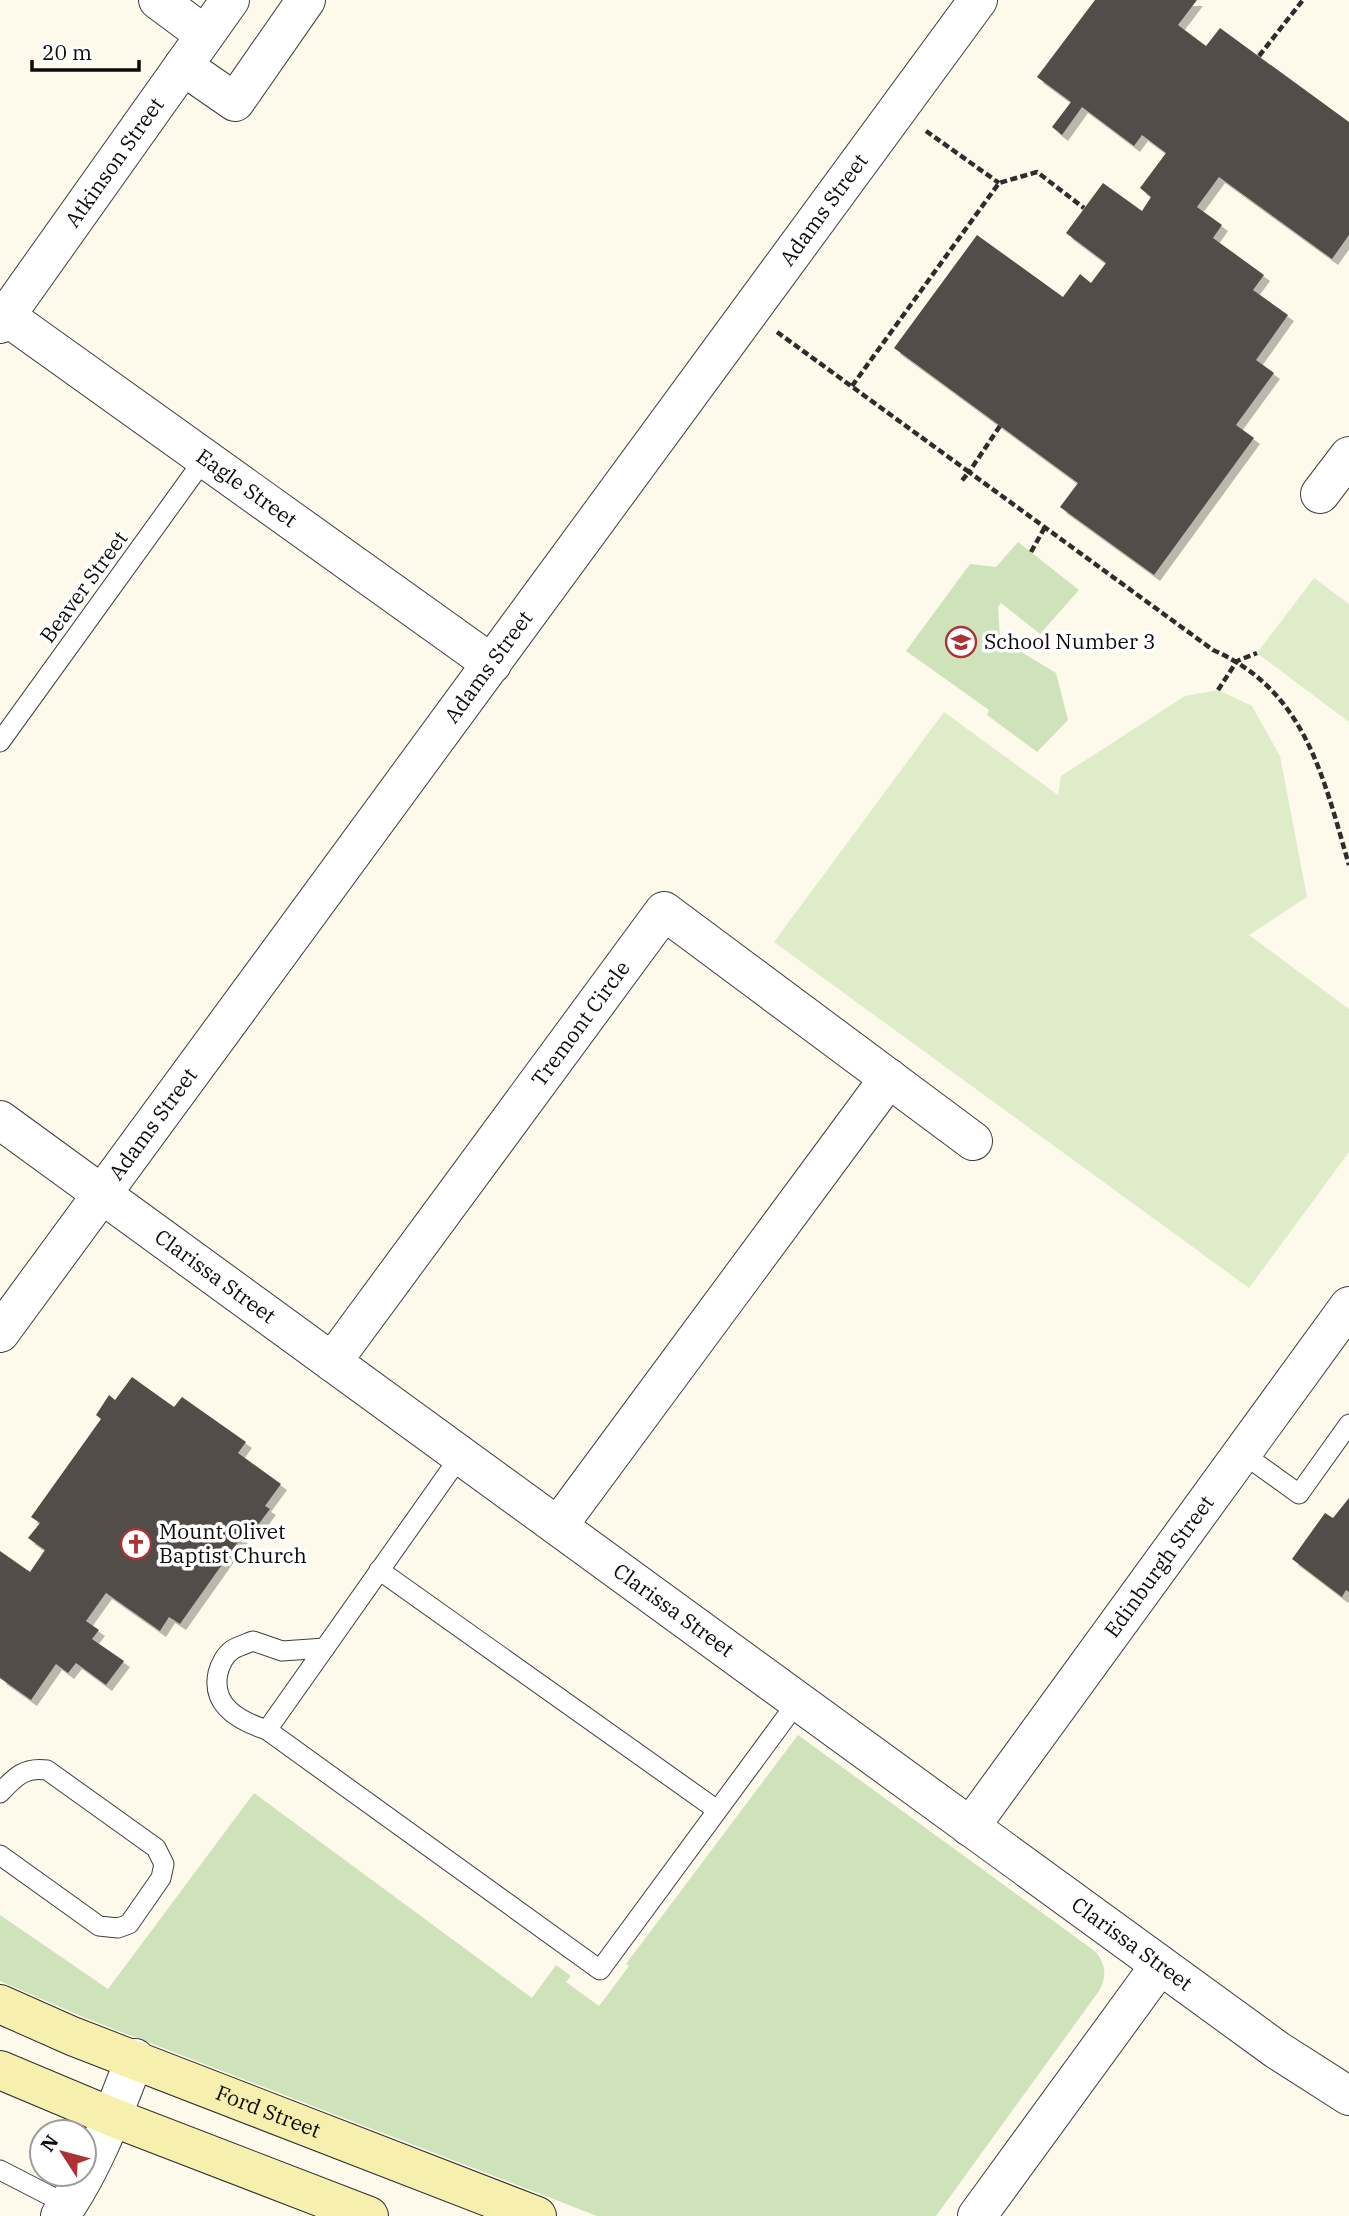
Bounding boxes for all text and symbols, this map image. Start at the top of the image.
scale bar [32,28,138,72]
text: 20 m [42,38,92,66]
street label: Atkinson Street [58,91,170,233]
street label: Adams Street [773,147,874,271]
street label: Eagle Street [191,442,303,533]
street label: Beaver Street [33,525,133,648]
street label: Adams Street [437,605,538,728]
school or university icon: School Number 3 [944,625,978,659]
place label: School Number 3 [984,627,1156,655]
street label: Tremont Circle [525,955,636,1092]
street label: Adams Street [102,1062,203,1185]
street label: Clarissa Street [150,1222,282,1329]
street label: Edinburgh Street [1097,1489,1220,1643]
place label: Mount Olivet Baptist Church [159,1517,307,1569]
church icon: Mount Olivet Baptist Church [119,1527,153,1561]
street label: Clarissa Street [608,1556,740,1663]
street label: Clarissa Street [1066,1890,1198,1997]
street label: Ford Street [212,2078,325,2144]
north arrow [28,2118,98,2188]
text: N [35,2130,63,2156]

